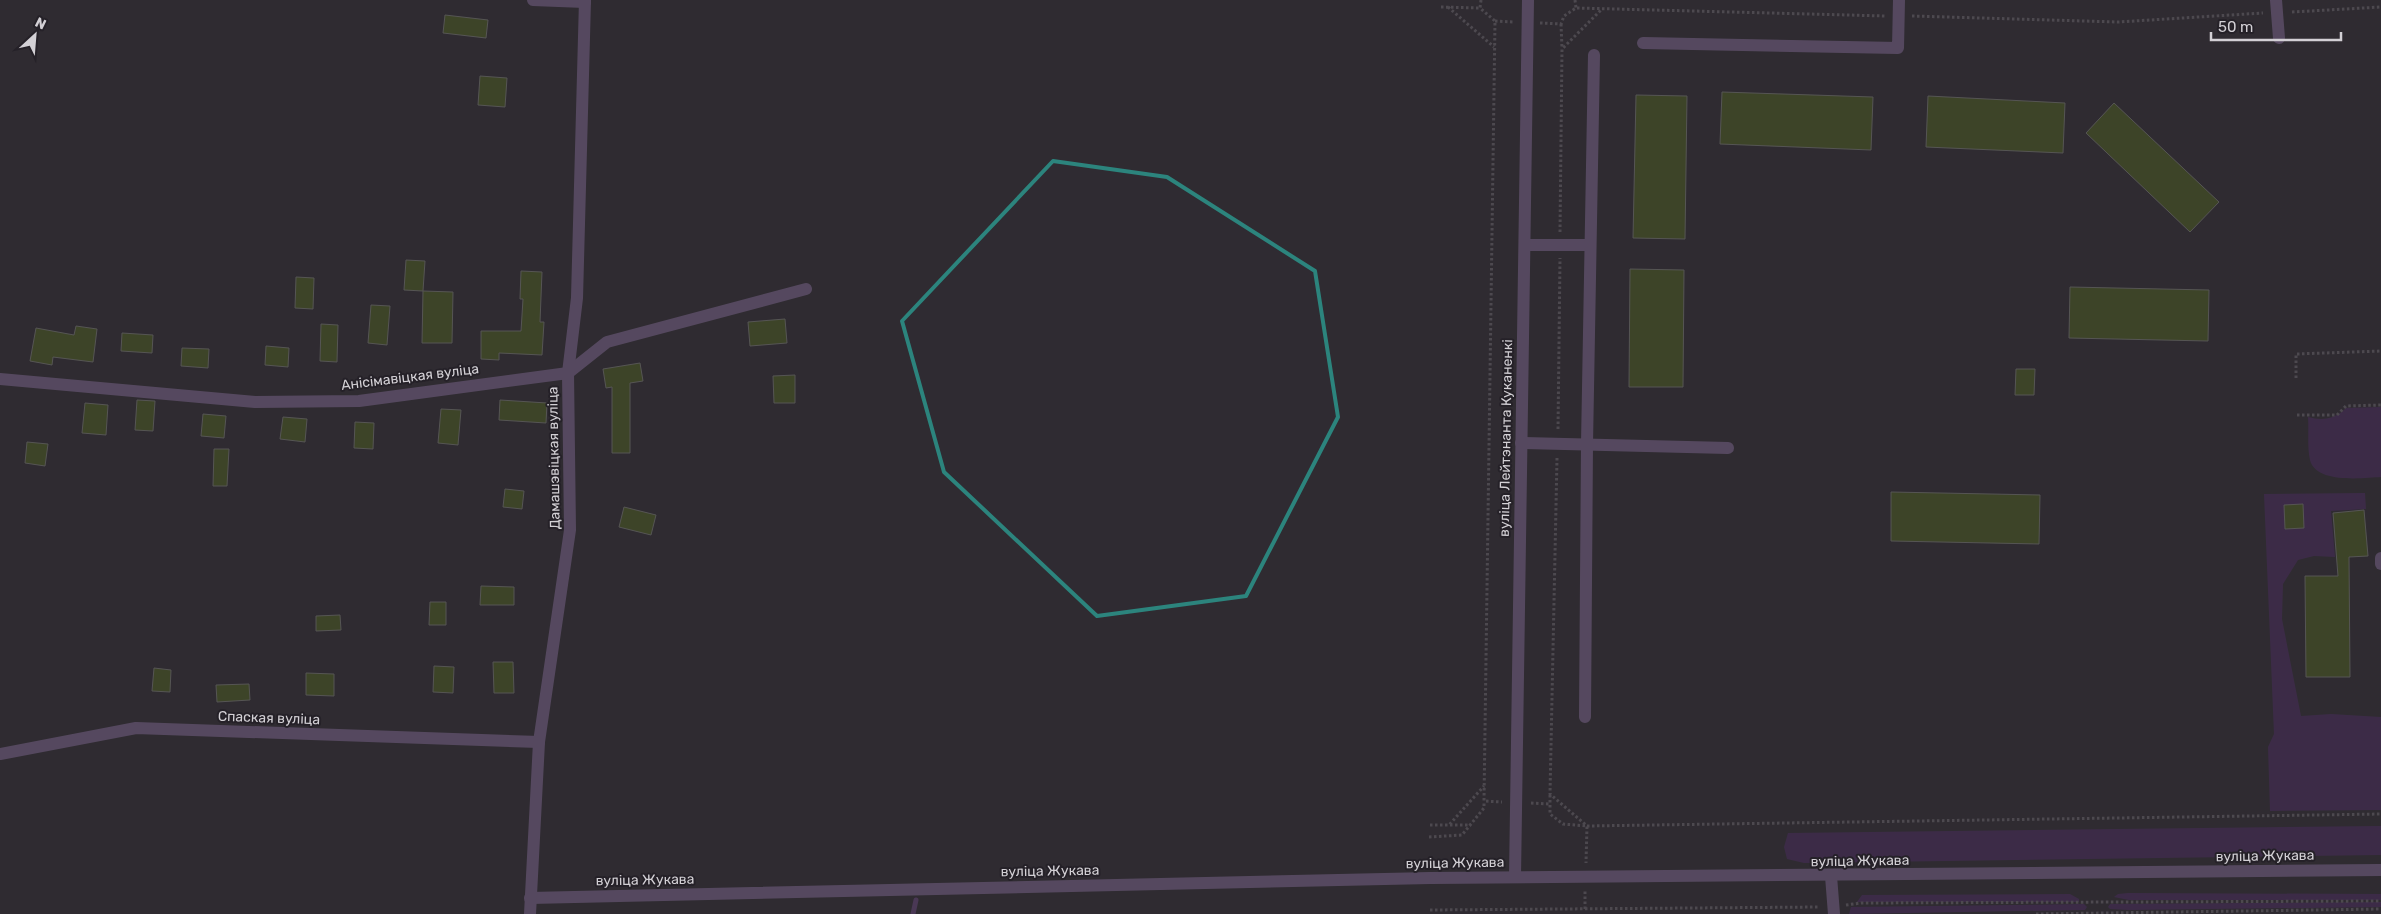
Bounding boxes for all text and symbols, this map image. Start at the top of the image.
north arrow [10,10,60,60]
scale bar [2211,10,2341,42]
text: N [32,14,49,34]
text: 50 m [2218,18,2253,36]
street label: вуліца Лейтэнанта Куканенкі [1496,339,1516,537]
street label: Анісімавіцкая вуліца [340,360,480,394]
street label: Дамашэвіцкая вуліца [544,386,564,530]
street label: Спаская вуліца [218,708,320,728]
street label: вуліца Жукава [2215,847,2315,865]
street label: вуліца Жукава [1810,852,1910,870]
street label: вуліца Жукава [1405,854,1505,872]
street label: вуліца Жукава [1000,862,1100,880]
street label: вуліца Жукава [595,871,695,889]

